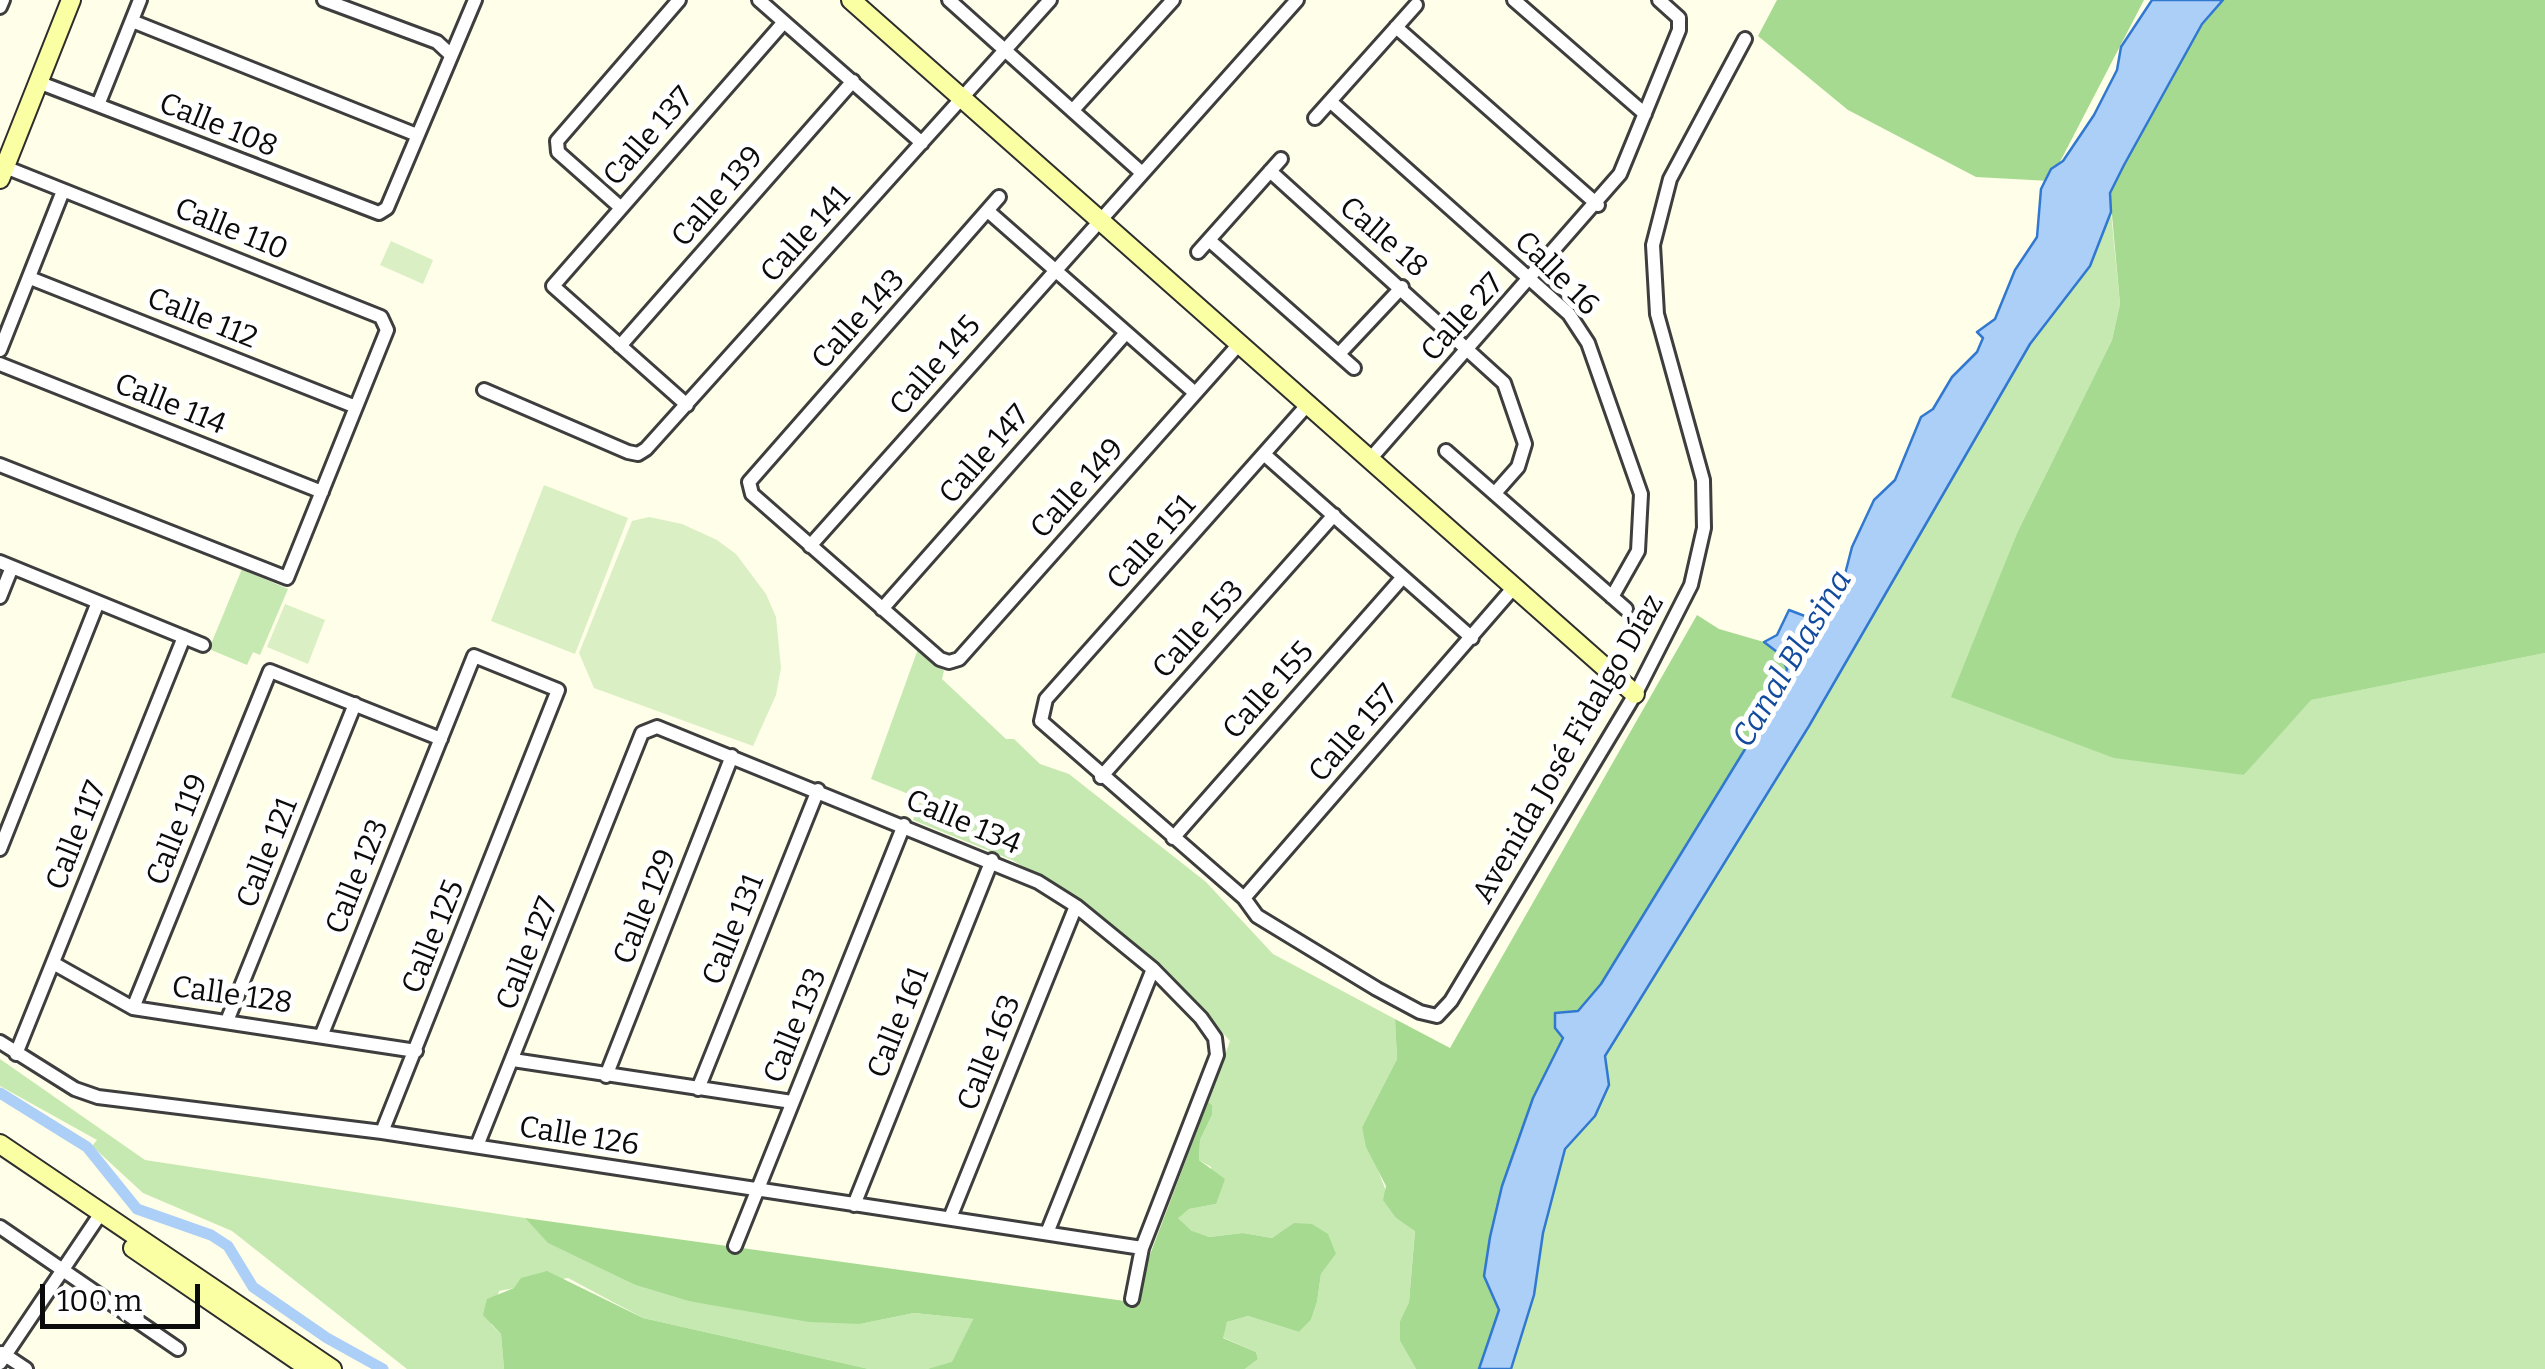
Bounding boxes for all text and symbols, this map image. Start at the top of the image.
street label: Calle 137 [596,80,702,194]
street label: Calle 108 [154,86,282,166]
street label: Calle 139 [664,139,772,255]
street label: Calle 141 [754,180,858,290]
street label: Calle 18 [1332,190,1434,286]
street label: Calle 110 [169,191,293,269]
street label: Calle 16 [1506,224,1606,324]
street label: Calle 143 [805,263,913,377]
street label: Calle 27 [1414,267,1512,369]
street label: Calle 112 [142,281,262,357]
street label: Calle 145 [883,309,989,423]
street label: Calle 114 [109,366,231,444]
street label: Calle 147 [932,398,1038,512]
street label: Calle 149 [1024,432,1132,546]
street label: Calle 151 [1100,488,1204,598]
water label: Canal Blasina [1725,563,1861,755]
street label: Calle 153 [1146,574,1252,686]
street label: Avenida José Fidalgo Díaz [1466,588,1672,910]
street label: Calle 155 [1216,635,1322,747]
street label: Calle 157 [1302,678,1406,790]
street label: Calle 119 [139,769,217,891]
street label: Calle 117 [39,776,115,896]
street label: Calle 134 [900,783,1026,863]
street label: Calle 121 [230,793,306,913]
street label: Calle 123 [319,814,397,940]
street label: Calle 129 [607,844,685,970]
street label: Calle 131 [696,869,772,991]
street label: Calle 125 [395,875,473,999]
street label: Calle 127 [489,893,567,1015]
street label: Calle 161 [860,962,938,1084]
street label: Calle 133 [757,963,835,1089]
street label: Calle 128 [169,970,295,1022]
street label: Calle 163 [951,990,1029,1116]
street label: Calle 126 [516,1110,642,1164]
scale bar [45,1264,205,1326]
text: 100 m [57,1283,142,1319]

